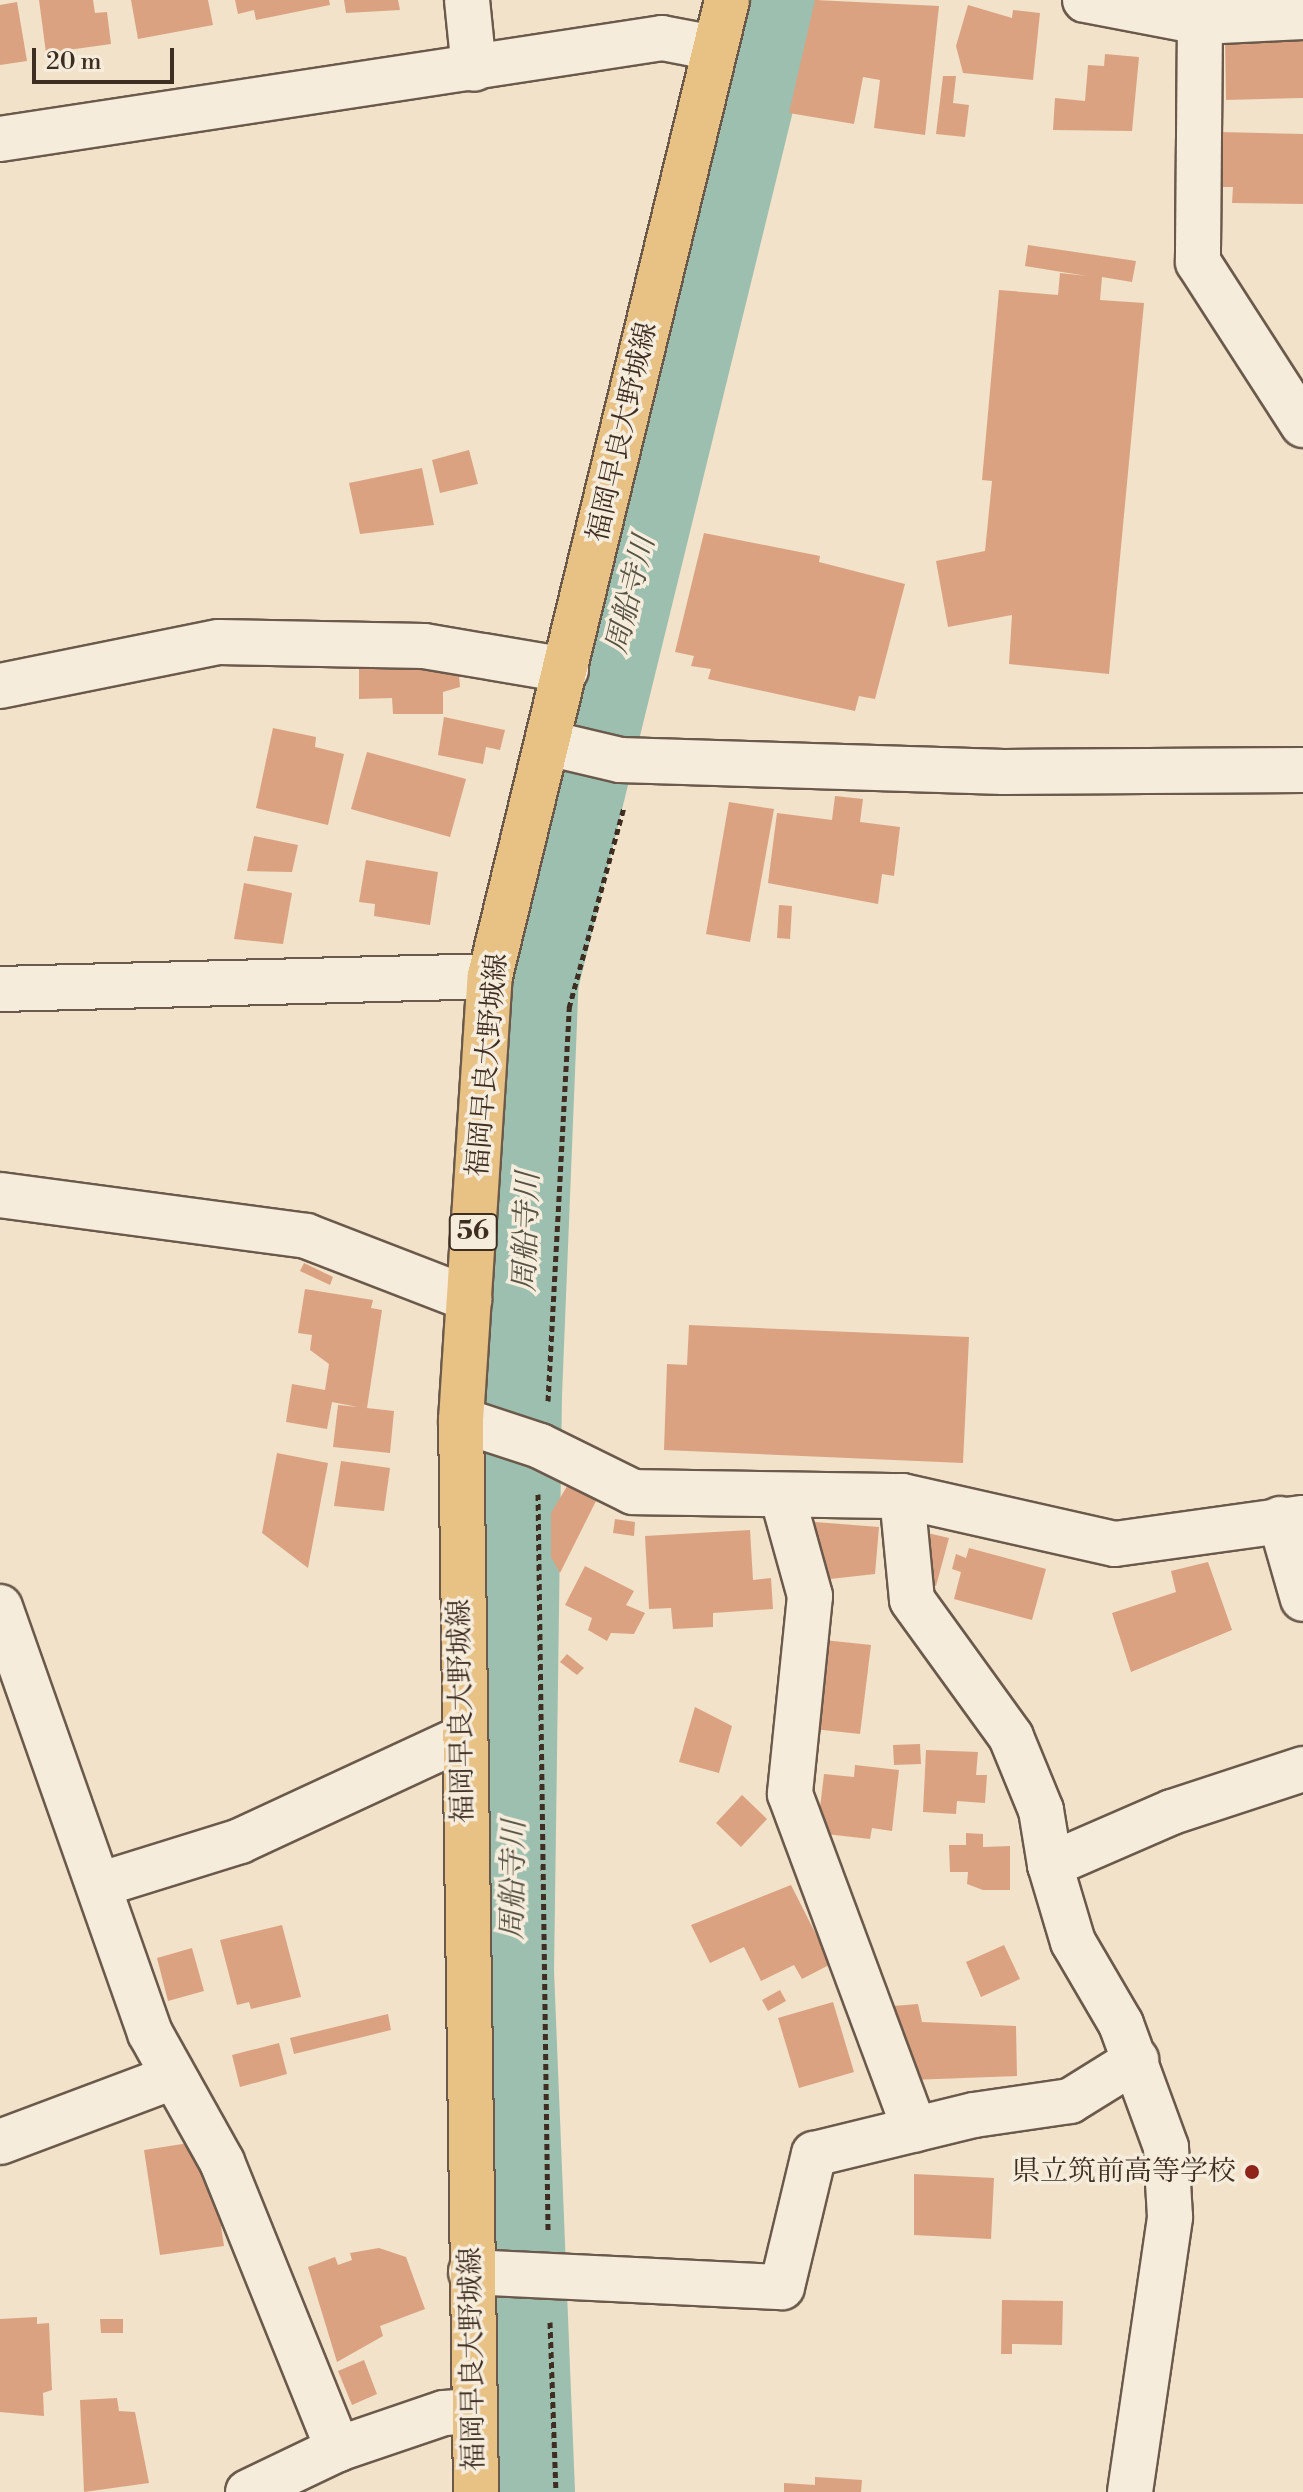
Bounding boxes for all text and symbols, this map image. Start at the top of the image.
scale bar [36,32,178,82]
text: 20 m [46,47,102,77]
street label: 福岡早良大野城線 [581,319,665,545]
water label: 周船寺川 [599,532,663,658]
street label: 福岡早良大野城線 [462,952,514,1178]
water label: 周船寺川 [507,1171,547,1293]
road number: 56 [447,1210,499,1254]
street label: 福岡早良大野城線 [443,1599,481,1823]
water label: 周船寺川 [495,1820,533,1940]
place label: 県立筑前高等学校 [1012,2155,1236,2189]
marker: 県立筑前高等学校 [1243,2163,1261,2181]
street label: 福岡早良大野城線 [454,2247,492,2471]

